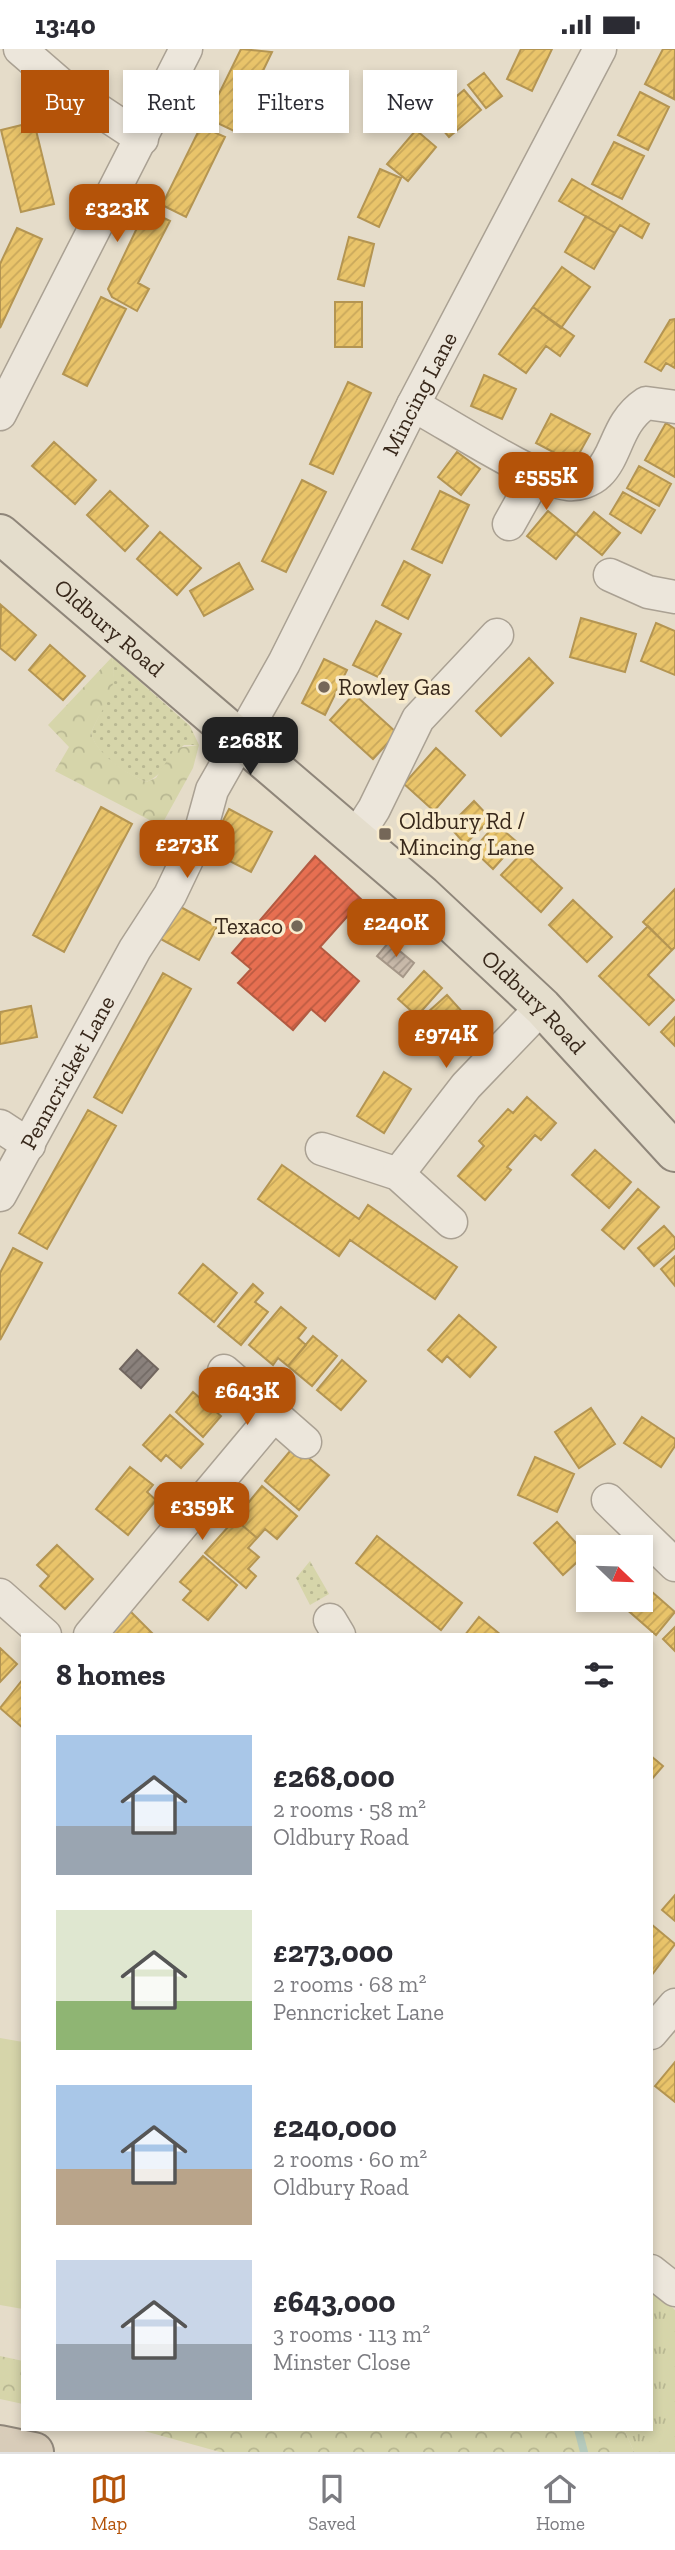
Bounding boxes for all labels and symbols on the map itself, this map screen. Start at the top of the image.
pin: £323K [68,185,166,244]
street label: Mincing Lane [376,327,463,460]
pin: £555K [497,453,595,512]
street label: Oldbury Road [49,573,170,683]
place label: Rowley Gas [338,673,451,701]
marker: Rowley Gas [316,679,332,695]
pin: £268K [201,717,299,777]
place label: Oldbury Rd / Mincing Lane [399,807,535,861]
pin: £273K [138,821,236,880]
marker: Oldbury Rd / Mincing Lane [377,826,393,842]
pin: £240K [347,899,445,959]
place label: Texaco [214,912,283,940]
marker: Texaco [289,918,305,934]
street label: Oldbury Road [476,944,592,1060]
street label: Penncricket Lane [14,991,121,1154]
pin: £974K [397,1011,495,1070]
pin: £643K [198,1367,296,1427]
pin: £359K [153,1483,251,1542]
north arrow [576,1535,653,1612]

